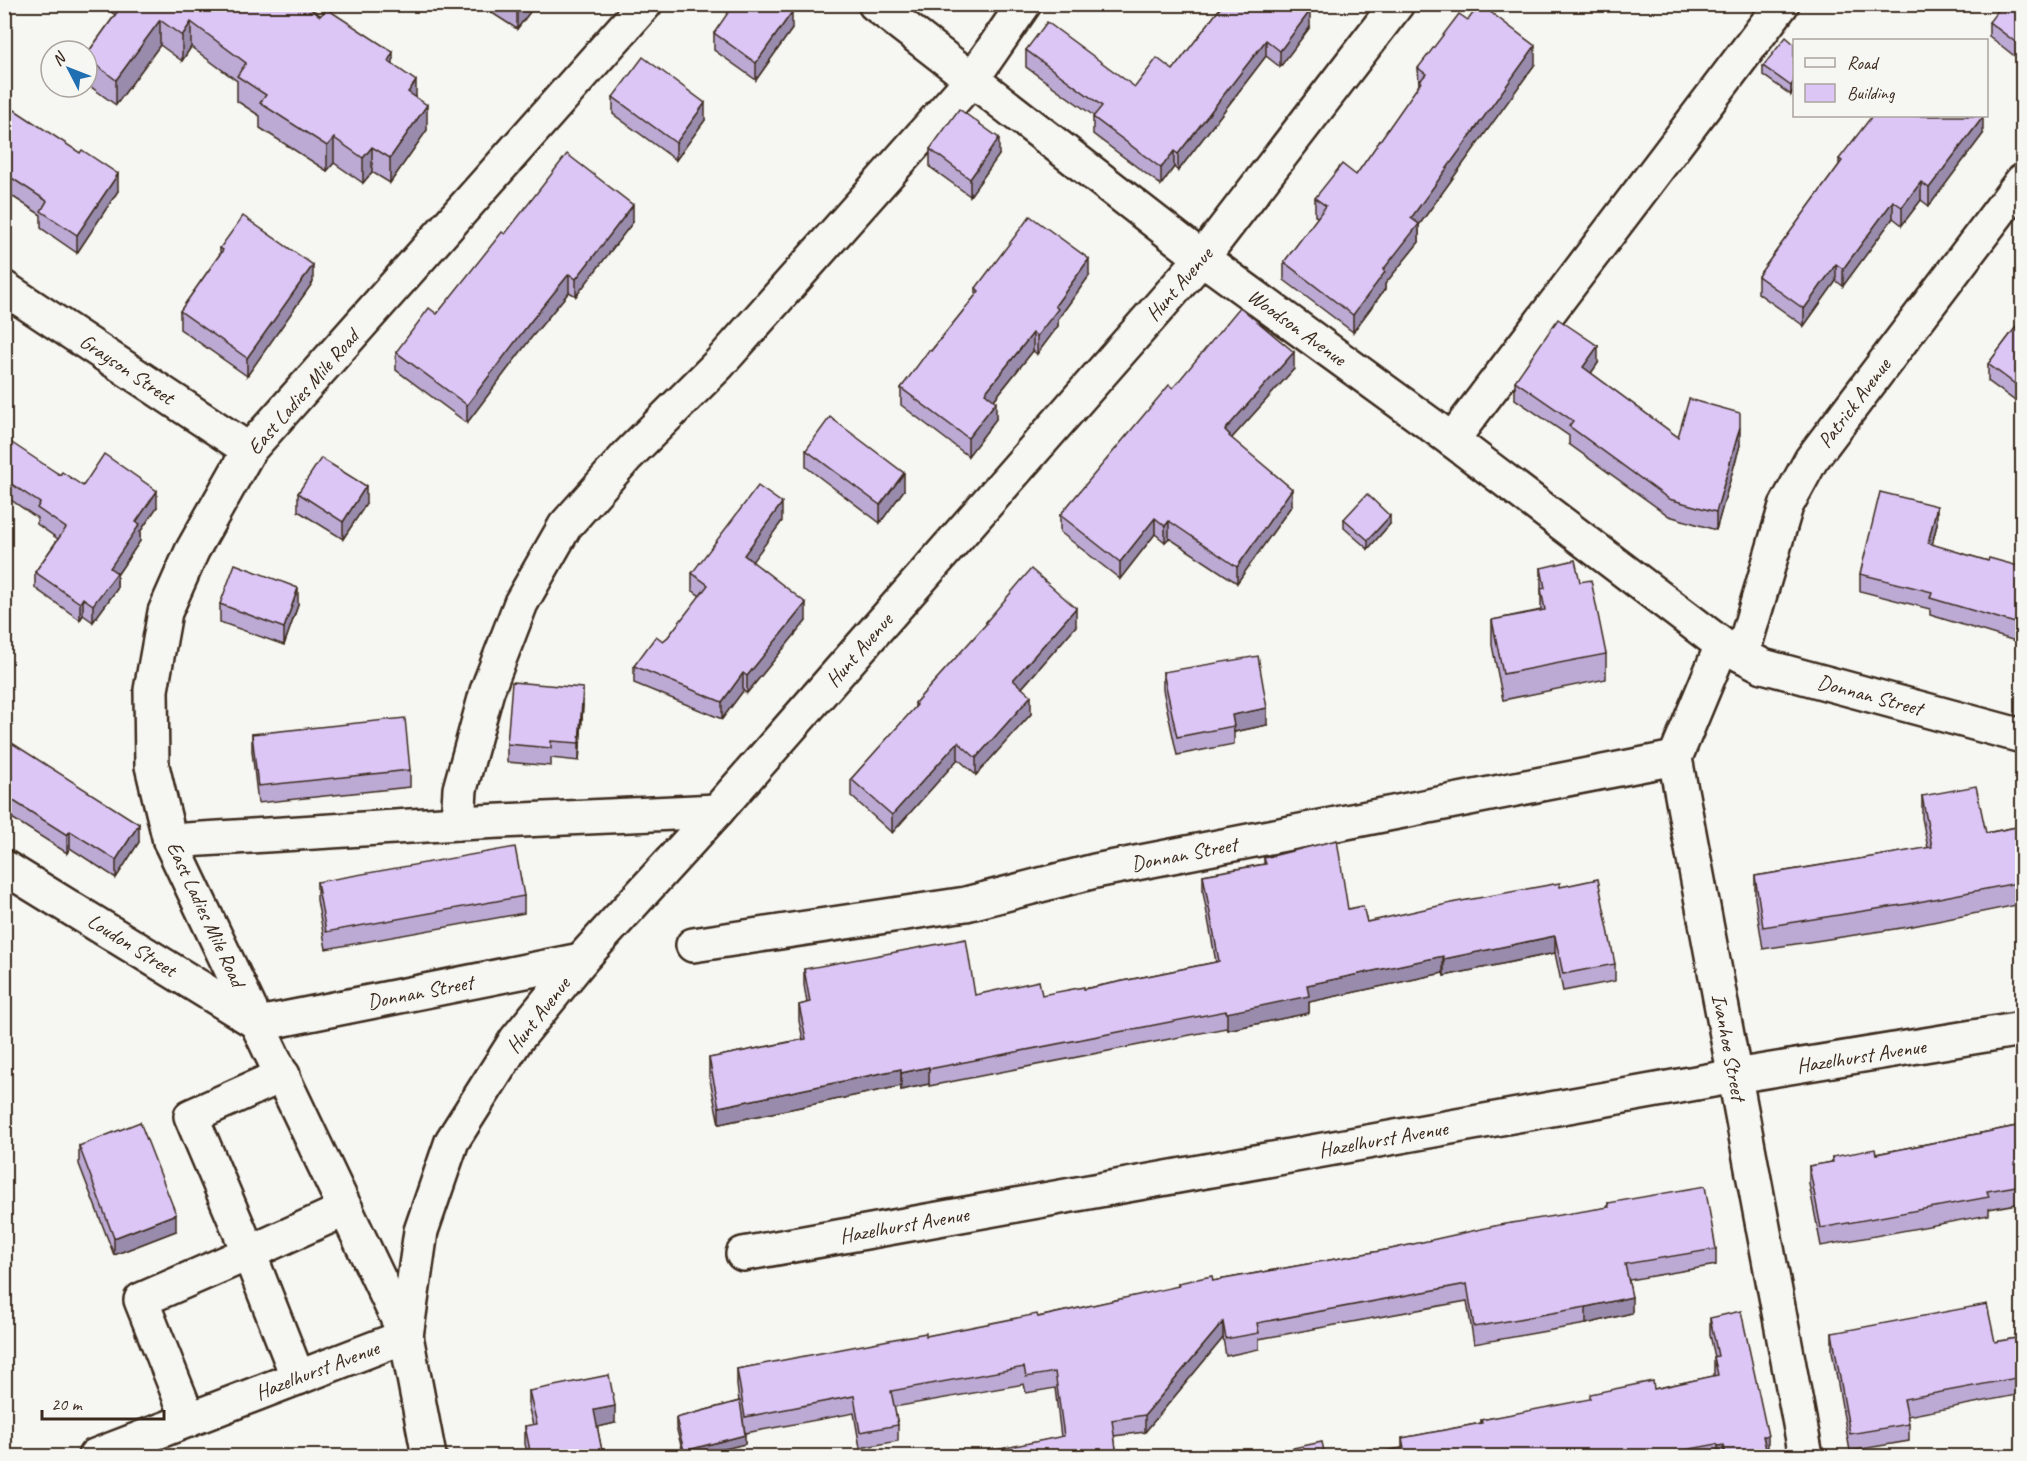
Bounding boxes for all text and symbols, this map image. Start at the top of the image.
north arrow [39,39,99,99]
legend [1793,39,1988,117]
text: N [48,47,71,70]
text: Road [1847,52,1880,74]
text: Building [1847,82,1896,104]
street label: Hunt Avenue [1140,240,1220,326]
street label: Woodson Avenue [1243,283,1352,372]
street label: East Ladies Mile Road [242,322,366,460]
street label: Grayson Street [75,328,181,411]
street label: Patrick Avenue [1812,352,1897,453]
street label: Hunt Avenue [820,606,900,692]
street label: Donnan Street [1815,669,1928,722]
street label: Donnan Street [1129,830,1242,877]
street label: East Ladies Mile Road [161,837,252,993]
street label: Loudon Street [83,908,183,984]
street label: Donnan Street [365,968,478,1015]
street label: Hunt Avenue [500,970,577,1058]
street label: Ivanhoe Street [1706,992,1753,1105]
street label: Hazelhurst Avenue [1795,1033,1929,1079]
street label: Hazelhurst Avenue [1317,1115,1451,1163]
street label: Hazelhurst Avenue [838,1201,972,1249]
street label: Hazelhurst Avenue [252,1334,384,1405]
scale bar [42,1383,164,1421]
text: 20 m [51,1393,84,1415]

